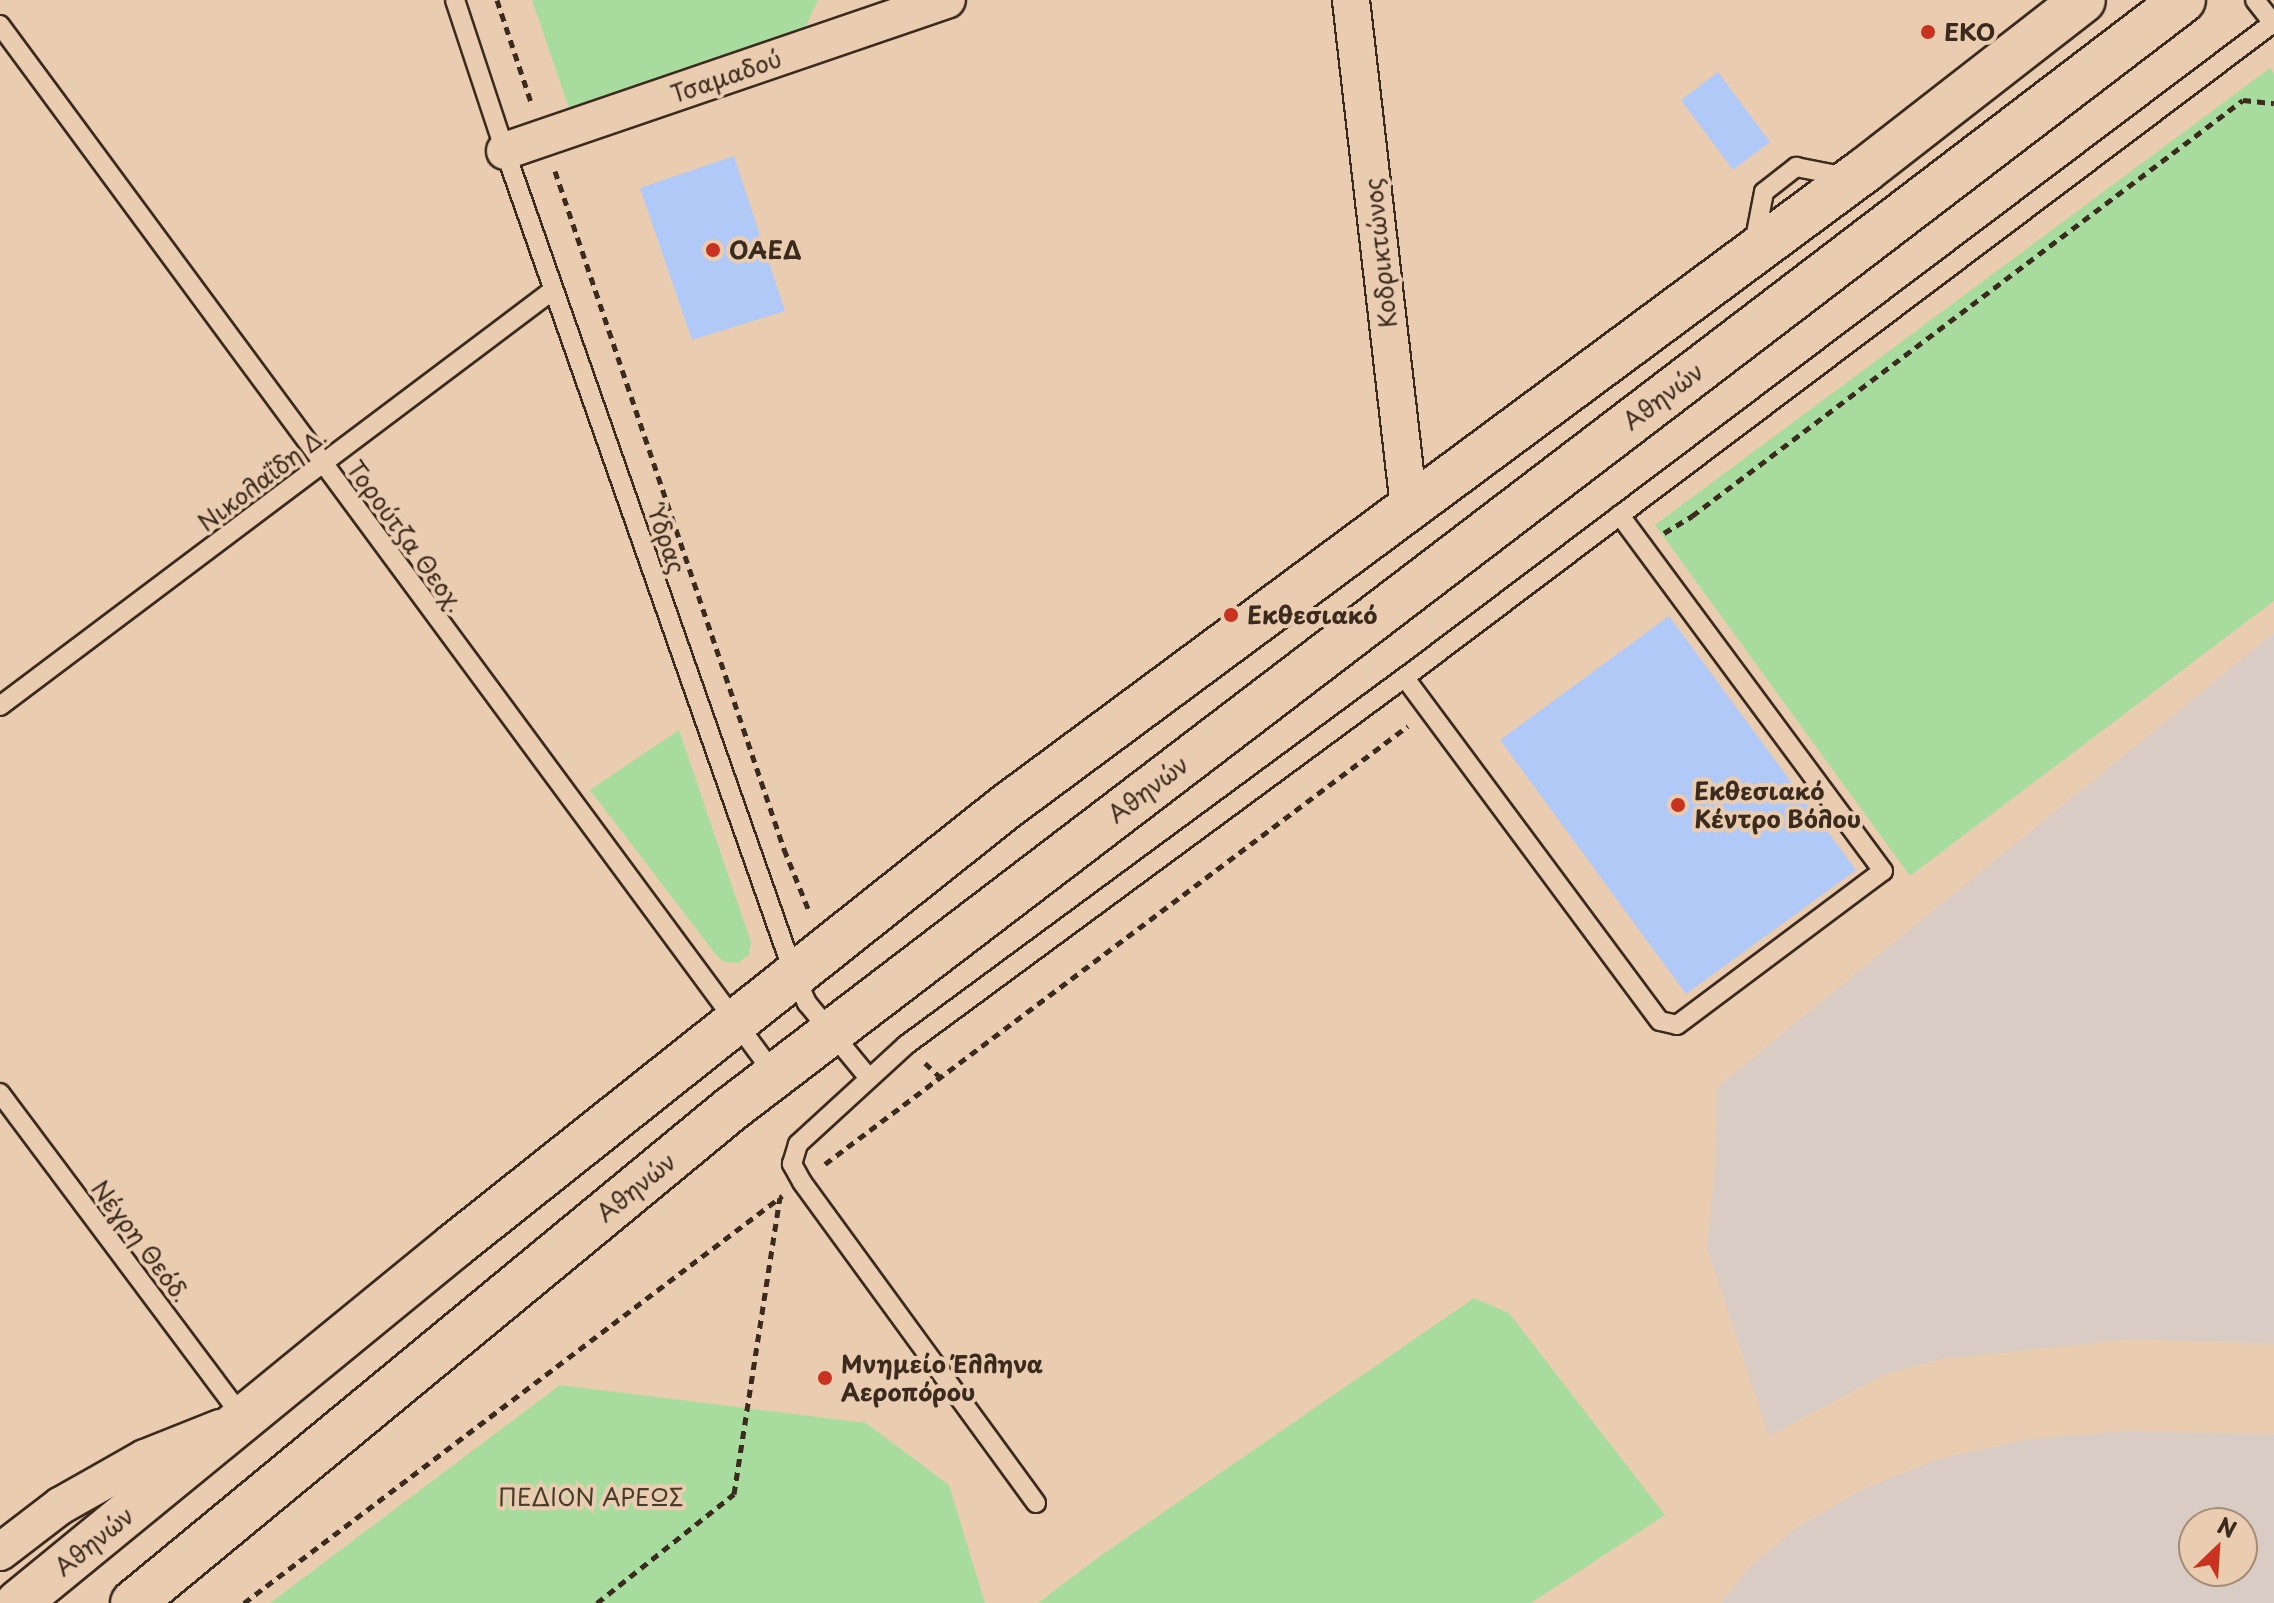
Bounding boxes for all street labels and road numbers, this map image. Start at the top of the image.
street label: Τσαμαδού [667,44,785,108]
street label: Κοδρικτώνος [1358,177,1402,329]
street label: Αθηνών [1617,356,1709,436]
street label: Νικολαΐδη Δ. [192,421,332,537]
street label: Τορούτζα Θεοχ. [341,454,471,618]
street label: Ύδρας [642,503,692,577]
street label: Αθηνών [1102,749,1194,829]
street label: Αθηνών [591,1146,681,1228]
street label: Νέγρη Θεόδ. [86,1174,196,1308]
street label: Αθηνών [49,1500,139,1582]

